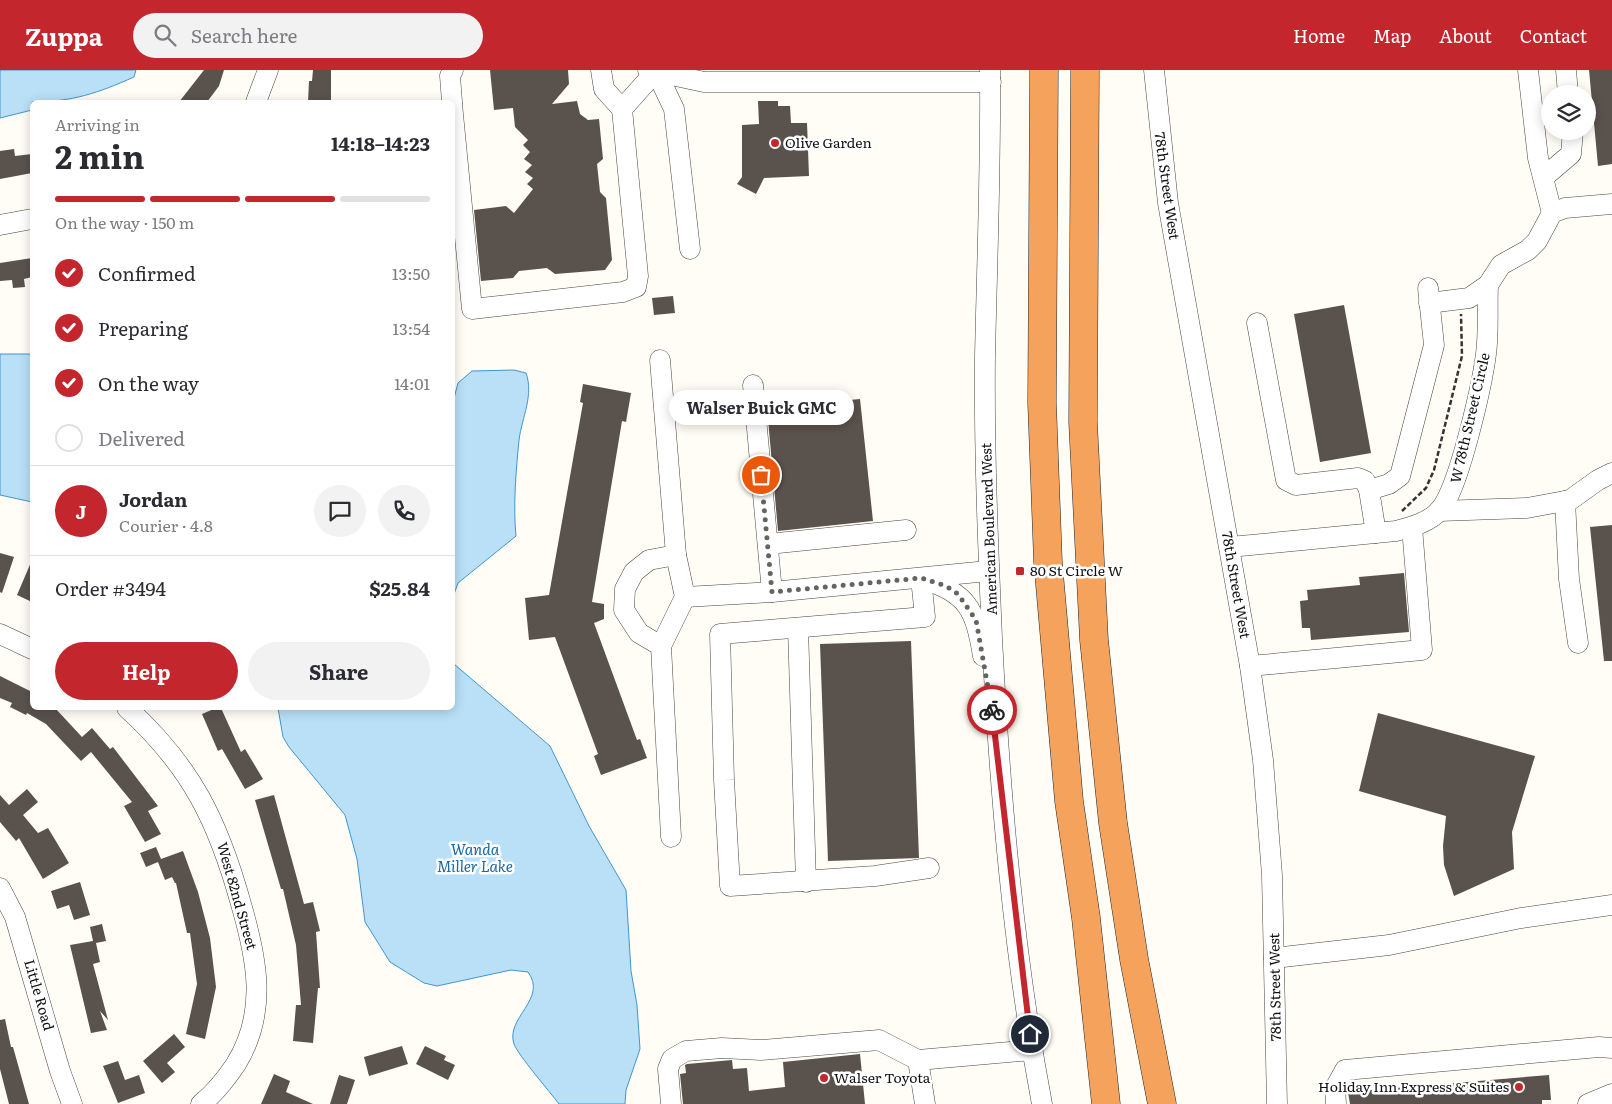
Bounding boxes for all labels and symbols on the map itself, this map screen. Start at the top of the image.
street label: 78th Street West [1151,131,1185,241]
place label: Olive Garden [785,132,872,152]
marker: Olive Garden [769,137,781,149]
street label: W 78th Street Circle [1444,351,1494,485]
callout: Walser Buick GMC [668,390,854,425]
street label: American Boulevard West [975,442,1001,616]
pin [740,454,782,496]
street label: 78th Street West [1218,530,1256,640]
place label: 80 St Circle W [1030,560,1123,580]
marker: 80 St Circle W [1014,565,1026,577]
courier [967,685,1017,735]
water label: Wanda Miller Lake [437,837,513,877]
street label: West 82nd Street [213,840,263,952]
street label: 78th Street West [1263,932,1285,1041]
street label: Little Road [20,957,60,1033]
pin [1009,1013,1051,1055]
place label: Walser Toyota [834,1067,931,1087]
marker: Walser Toyota [818,1072,830,1084]
place label: Holiday Inn Express & Suites [1318,1076,1509,1096]
marker: Holiday Inn Express & Suites [1513,1081,1525,1093]

